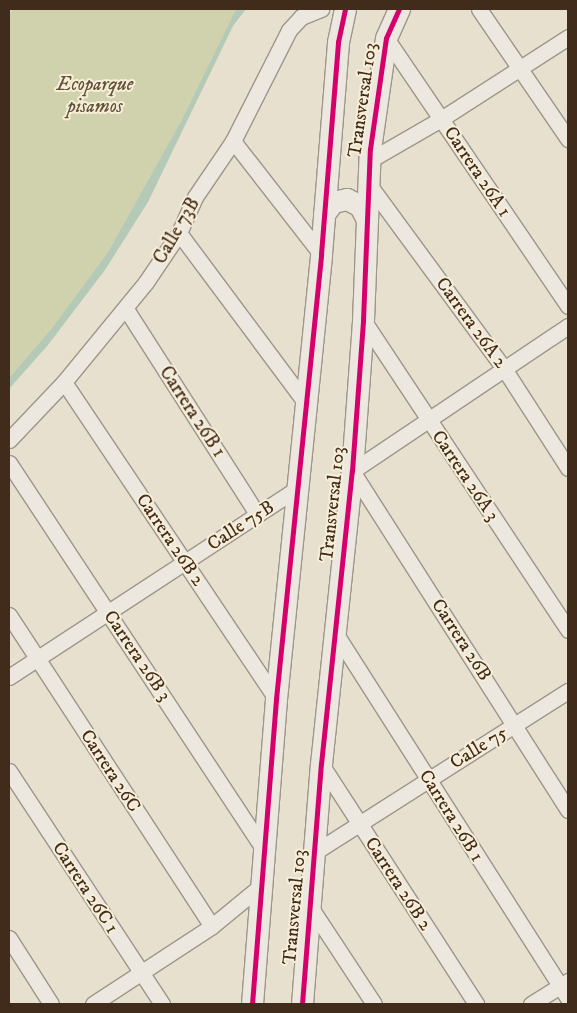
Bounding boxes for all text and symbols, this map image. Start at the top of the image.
street label: Transversal 103 [344,41,382,159]
park label: Ecoparque pisamos [57,74,133,118]
street label: Carrera 26A 1 [438,122,516,222]
street label: Calle 73B [149,194,205,268]
street label: Carrera 26A 2 [430,273,512,373]
street label: Carrera 26B 1 [154,362,230,462]
street label: Carrera 26A 3 [426,426,504,526]
street label: Transversal 103 [316,445,350,563]
street label: Carrera 26B 2 [131,489,209,591]
street label: Calle 75B [203,496,279,556]
street label: Carrera 26B [426,595,496,685]
street label: Carrera 26B 3 [98,606,176,706]
street label: Calle 75 [446,722,512,774]
street label: Carrera 26C [75,725,145,817]
street label: Carrera 26B 1 [414,766,488,866]
street label: Carrera 26B 2 [359,833,437,935]
street label: Carrera 26C 1 [47,838,123,938]
street label: Transversal 103 [279,848,311,966]

